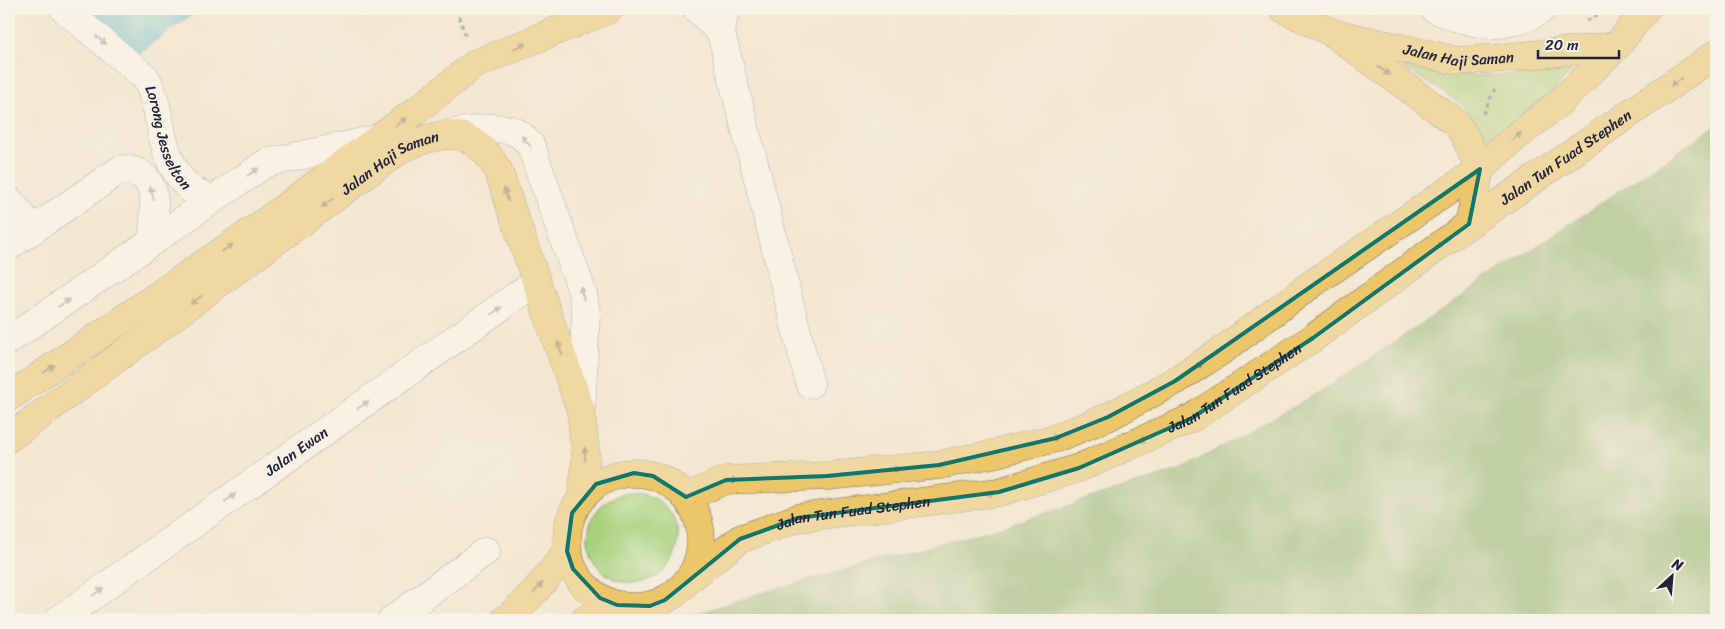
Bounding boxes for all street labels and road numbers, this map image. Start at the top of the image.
street label: Jalan Haji Saman [1400,36,1515,74]
street label: Lorong Jesselton [138,81,198,196]
street label: Jalan Tun Fuad Stephen [1494,103,1637,213]
street label: Jalan Haji Saman [335,123,442,203]
street label: Jalan Tun Fuad Stephen [1162,336,1307,441]
street label: Jalan Ewan [258,420,334,484]
street label: Jalan Tun Fuad Stephen [772,488,932,538]

